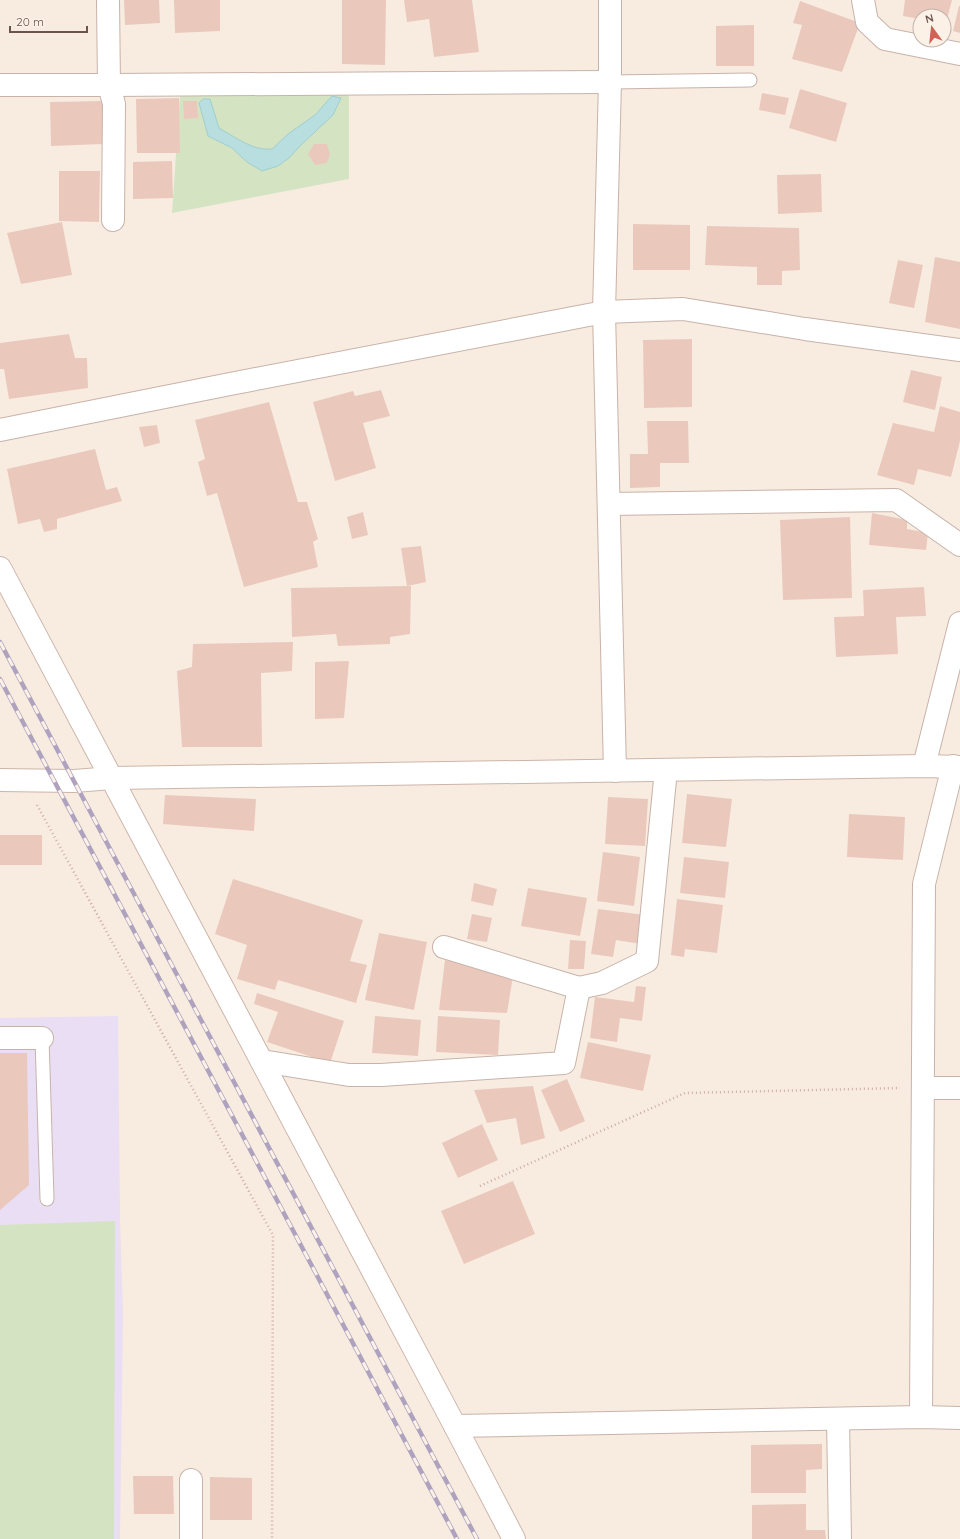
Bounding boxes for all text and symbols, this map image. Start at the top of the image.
scale bar [10,8,87,34]
north arrow [912,8,952,48]
text: N [924,11,935,26]
text: 20 m [16,14,44,29]

